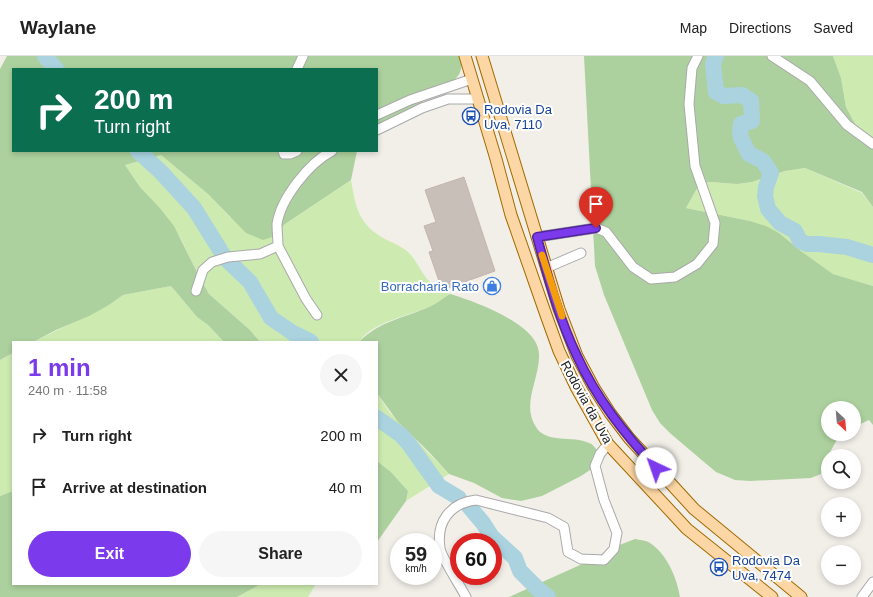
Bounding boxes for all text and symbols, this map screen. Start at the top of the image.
text: Waylane [20,17,96,38]
text: Map [680,20,707,36]
text: Directions [729,20,791,36]
text: Saved [813,20,853,36]
icon: right [28,84,80,136]
text: 200 m [94,84,173,115]
place label: Rodovia Da Uva, 7110 [484,102,553,132]
bus stop icon: Rodovia Da Uva, 7110 [461,106,481,126]
text: Turn right [94,117,170,137]
pin [579,187,613,228]
icon: arrive [585,193,607,215]
shop icon: Borracharia Rato [482,276,502,296]
place label: Borracharia Rato [381,279,479,294]
text: 1 min [28,354,91,381]
button: close [320,354,362,396]
street label: Rodovia da Uva [558,358,616,447]
text: 240 m · 11:58 [28,383,107,398]
north arrow [821,401,861,441]
map controls [821,401,861,585]
icon: right [28,424,50,446]
text: Turn right [62,427,132,444]
text: 200 m [320,427,362,444]
position arrow [635,447,677,489]
button: search [821,449,861,489]
icon: arrive [28,476,50,498]
text: Arrive at destination [62,479,207,496]
text: 40 m [329,479,362,496]
button: + [821,497,861,537]
button: Exit [28,531,191,577]
button: Share [199,531,362,577]
speed limit sign: 60 [450,533,502,585]
text: 59 [405,543,427,565]
button: − [821,545,861,585]
place label: Rodovia Da Uva, 7474 [732,553,801,583]
bus stop icon: Rodovia Da Uva, 7474 [709,557,729,577]
text: km/h [405,563,427,574]

